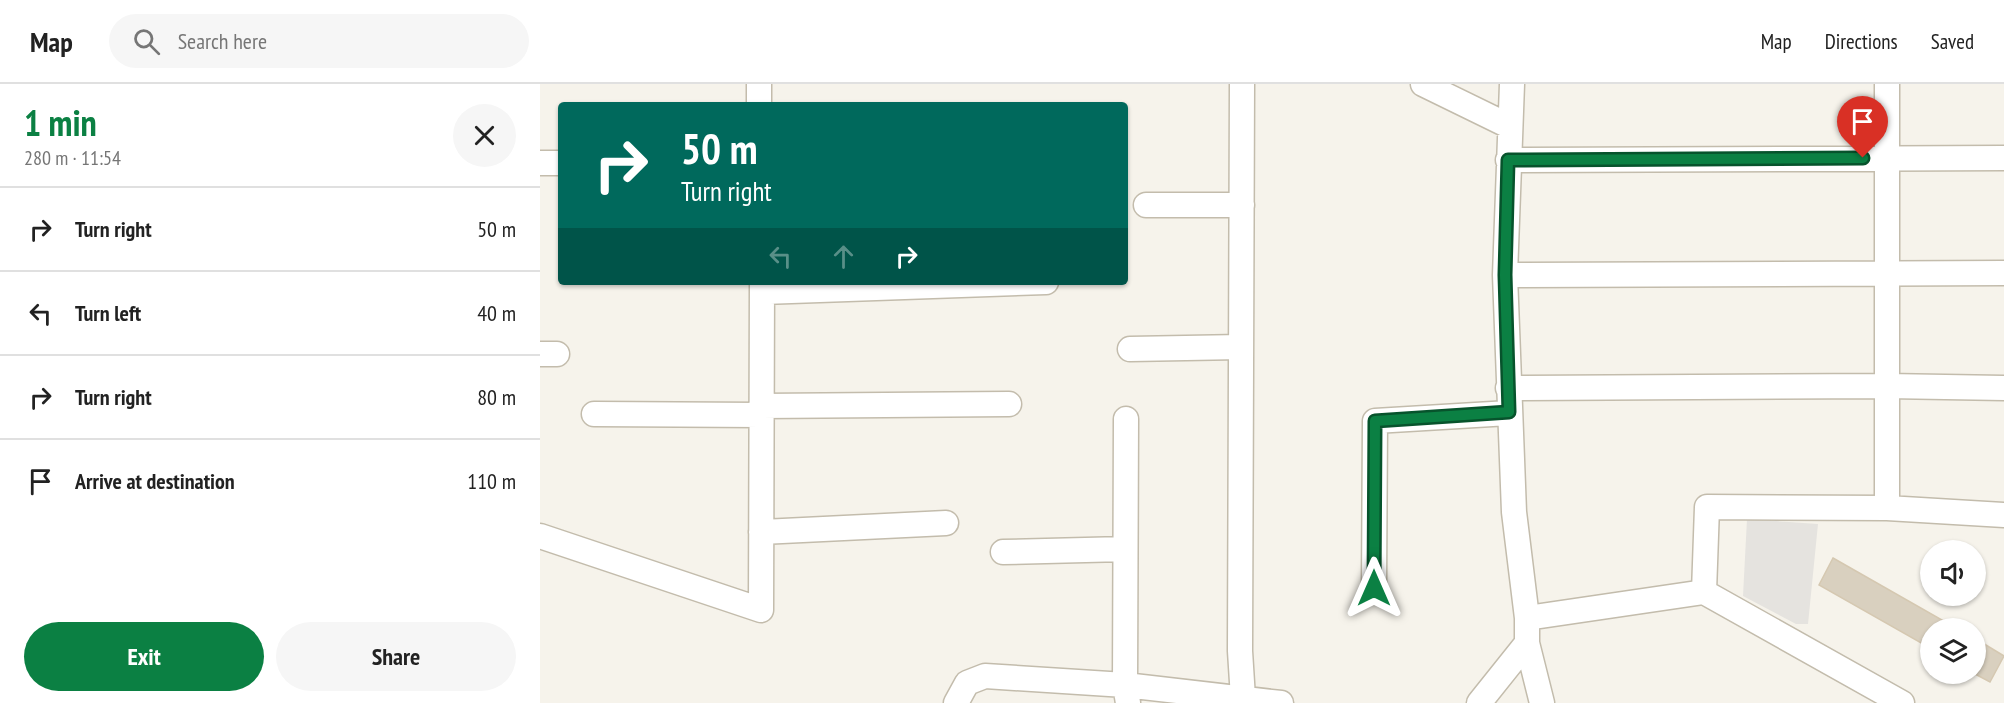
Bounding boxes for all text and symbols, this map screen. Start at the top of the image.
search box [109,14,529,68]
text: Map [30,23,73,60]
icon: search [130,25,163,58]
text: Search here [178,27,267,55]
text: Map [1761,28,1792,55]
text: Directions [1825,28,1898,55]
text: Saved [1931,28,1974,55]
pin [1837,96,1888,158]
text: 1 min [24,99,97,146]
button: close [453,104,516,167]
icon: arrive [1846,105,1879,138]
text: 50 m [681,121,758,176]
icon: right [582,126,660,204]
text: 280 m · 11:54 [24,145,121,171]
text: Turn right [681,174,772,208]
icon: right [24,213,57,246]
text: Turn right [75,215,152,243]
text: 50 m [477,215,516,243]
icon: left [764,240,797,273]
icon: ahead [827,240,860,273]
icon: right [890,240,923,273]
icon: left [24,297,57,330]
text: Turn left [75,299,141,327]
text: 40 m [477,299,516,327]
icon: right [24,381,57,414]
text: Turn right [75,383,152,411]
text: 80 m [477,383,516,411]
icon: arrive [24,465,57,498]
text: Arrive at destination [75,467,235,495]
text: 110 m [467,467,516,495]
map controls [1920,540,1986,684]
button: sound [1920,540,1986,606]
position arrow [1342,556,1406,620]
button: layers [1920,618,1986,684]
button: Exit [24,622,264,691]
button: Share [276,622,516,691]

